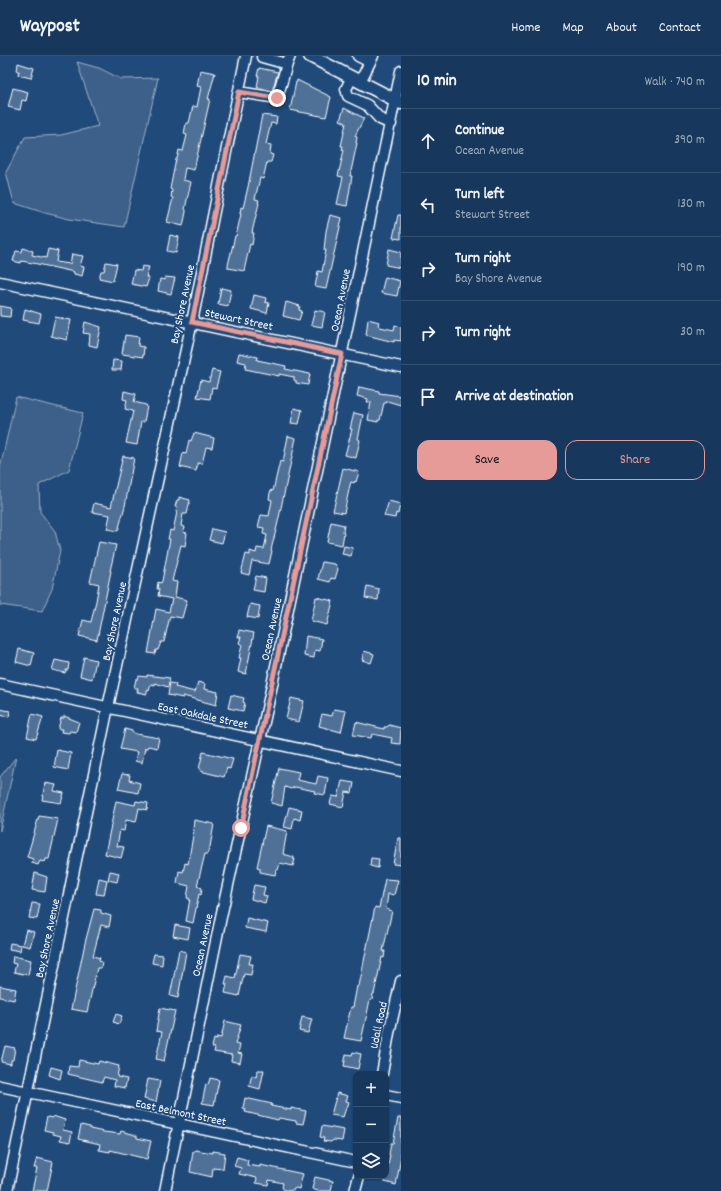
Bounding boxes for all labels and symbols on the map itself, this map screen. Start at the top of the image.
route end [268,89,286,107]
street label: Bay Shore Avenue [167,263,200,345]
street label: Ocean Avenue [327,267,356,333]
street label: Stewart Street [203,305,275,336]
street label: Bay Shore Avenue [99,580,132,662]
street label: Ocean Avenue [258,596,287,662]
street label: East Oakdale Street [156,699,250,734]
route start [232,819,250,837]
street label: Bay Shore Avenue [32,897,65,979]
street label: Ocean Avenue [189,912,218,978]
street label: Udall Road [366,1000,393,1051]
street label: East Belmont Street [134,1096,228,1132]

